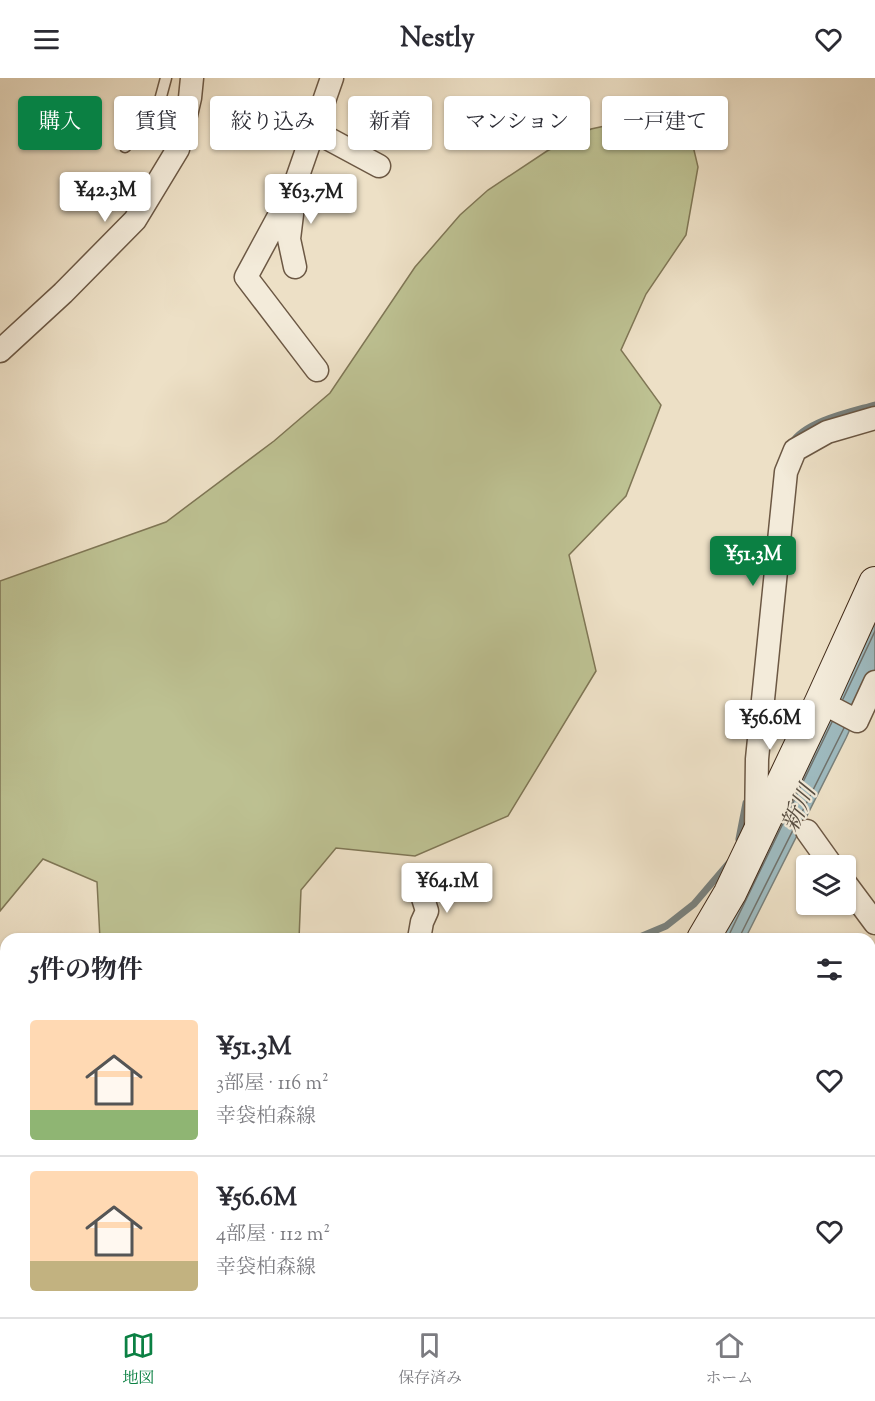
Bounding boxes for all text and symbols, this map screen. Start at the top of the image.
text: Nestly [400,20,475,59]
icon: menu [30,23,63,56]
icon: heart [812,23,845,56]
chip: 購入 [18,96,102,150]
chip: 賃貸 [114,96,198,150]
chip: 絞り込み [210,96,336,150]
chip: 新着 [348,96,432,150]
chip: マンション [444,96,590,150]
chip: 一戸建て [602,96,728,150]
pin: ¥42.3M [56,172,154,223]
pin: ¥63.7M [262,174,360,225]
text: ¥42.3M [74,177,136,206]
text: ¥63.7M [279,179,343,208]
pin: ¥51.3M [704,536,802,587]
text: ¥51.3M [724,541,782,570]
pin: ¥56.6M [721,700,819,751]
text: ¥56.6M [739,705,801,734]
water label: 新川 [774,777,827,838]
map controls [796,855,856,915]
button: layers [796,855,856,915]
pin: ¥64.1M [398,863,496,914]
text: ¥64.1M [415,868,479,897]
text: 5件の物件 [30,953,143,990]
icon: filters [813,953,846,986]
text: ¥51.3M [216,1029,291,1066]
icon: home [78,1044,150,1116]
icon: heart [813,1064,846,1097]
text: 3部屋 · 116 m² [216,1070,329,1099]
text: 幸袋柏森線 [216,1103,316,1132]
text: ¥56.6M [216,1180,297,1217]
icon: home [78,1195,150,1267]
icon: heart [813,1215,846,1248]
text: 4部屋 · 112 m² [216,1221,330,1250]
text: 幸袋柏森線 [216,1254,316,1283]
tab: 地図 [122,1329,155,1391]
tab: 保存済み [398,1329,462,1391]
tab: ホーム [705,1329,753,1391]

